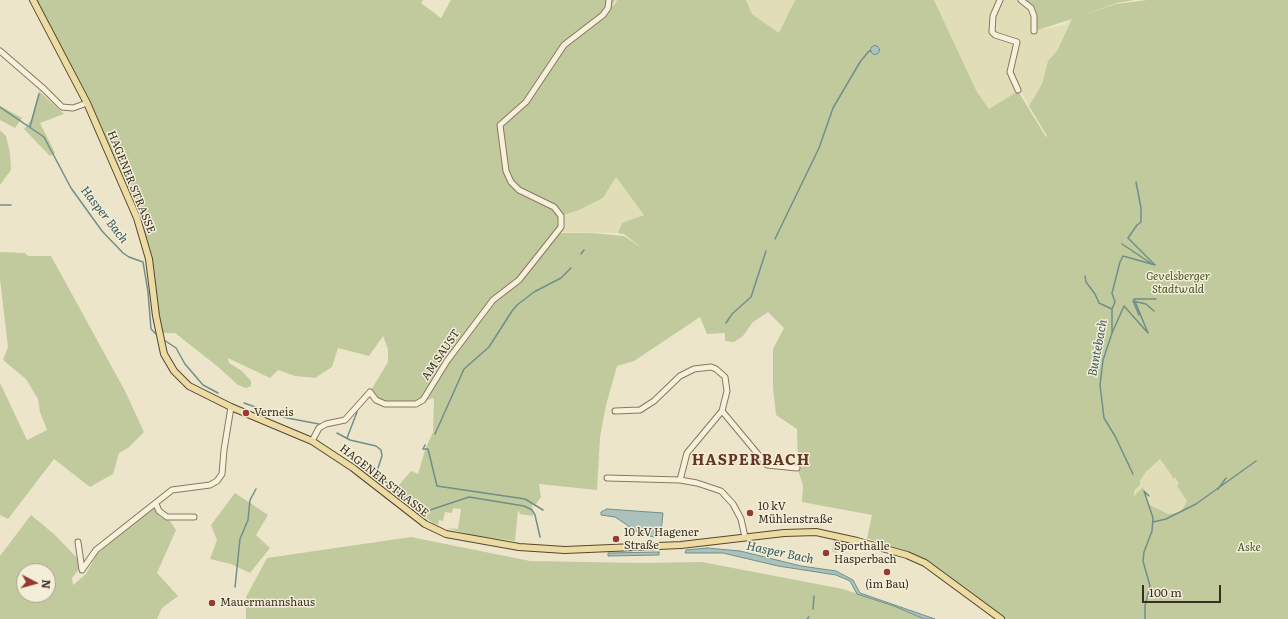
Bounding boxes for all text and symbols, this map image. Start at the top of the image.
street label: HAGENER STRASSE [104,129,158,235]
water label: Hasper Bach [77,184,131,246]
park label: Gevelsberger Stadtwald [1146,270,1210,296]
water label: Buntebach [1085,318,1111,378]
street label: AM SAUST [419,327,463,383]
place label: Verneis [254,406,293,420]
marker: Verneis [241,408,251,418]
street label: HAGENER STRASSE [337,442,431,520]
district label: HASPERBACH [692,452,810,470]
place label: 10 kV Mühlenstraße [758,500,833,526]
marker: 10 kV Mühlenstraße [745,508,755,518]
place label: 10 kV Hagener Straße [624,526,699,552]
marker: 10 kV Hagener Straße [611,534,621,544]
water label: Hasper Bach [745,539,815,567]
place label: Sporthalle Hasperbach [834,540,897,566]
park label: Aske [1237,541,1261,555]
marker: Sporthalle Hasperbach [821,548,831,558]
north arrow [16,563,56,603]
marker: (im Bau) [882,567,892,577]
scale bar [1144,577,1223,603]
place label: (im Bau) [865,578,909,592]
text: N [39,579,55,590]
text: 100 m [1149,583,1182,601]
place label: Mauermannshaus [220,596,315,610]
marker: Mauermannshaus [207,598,217,608]

